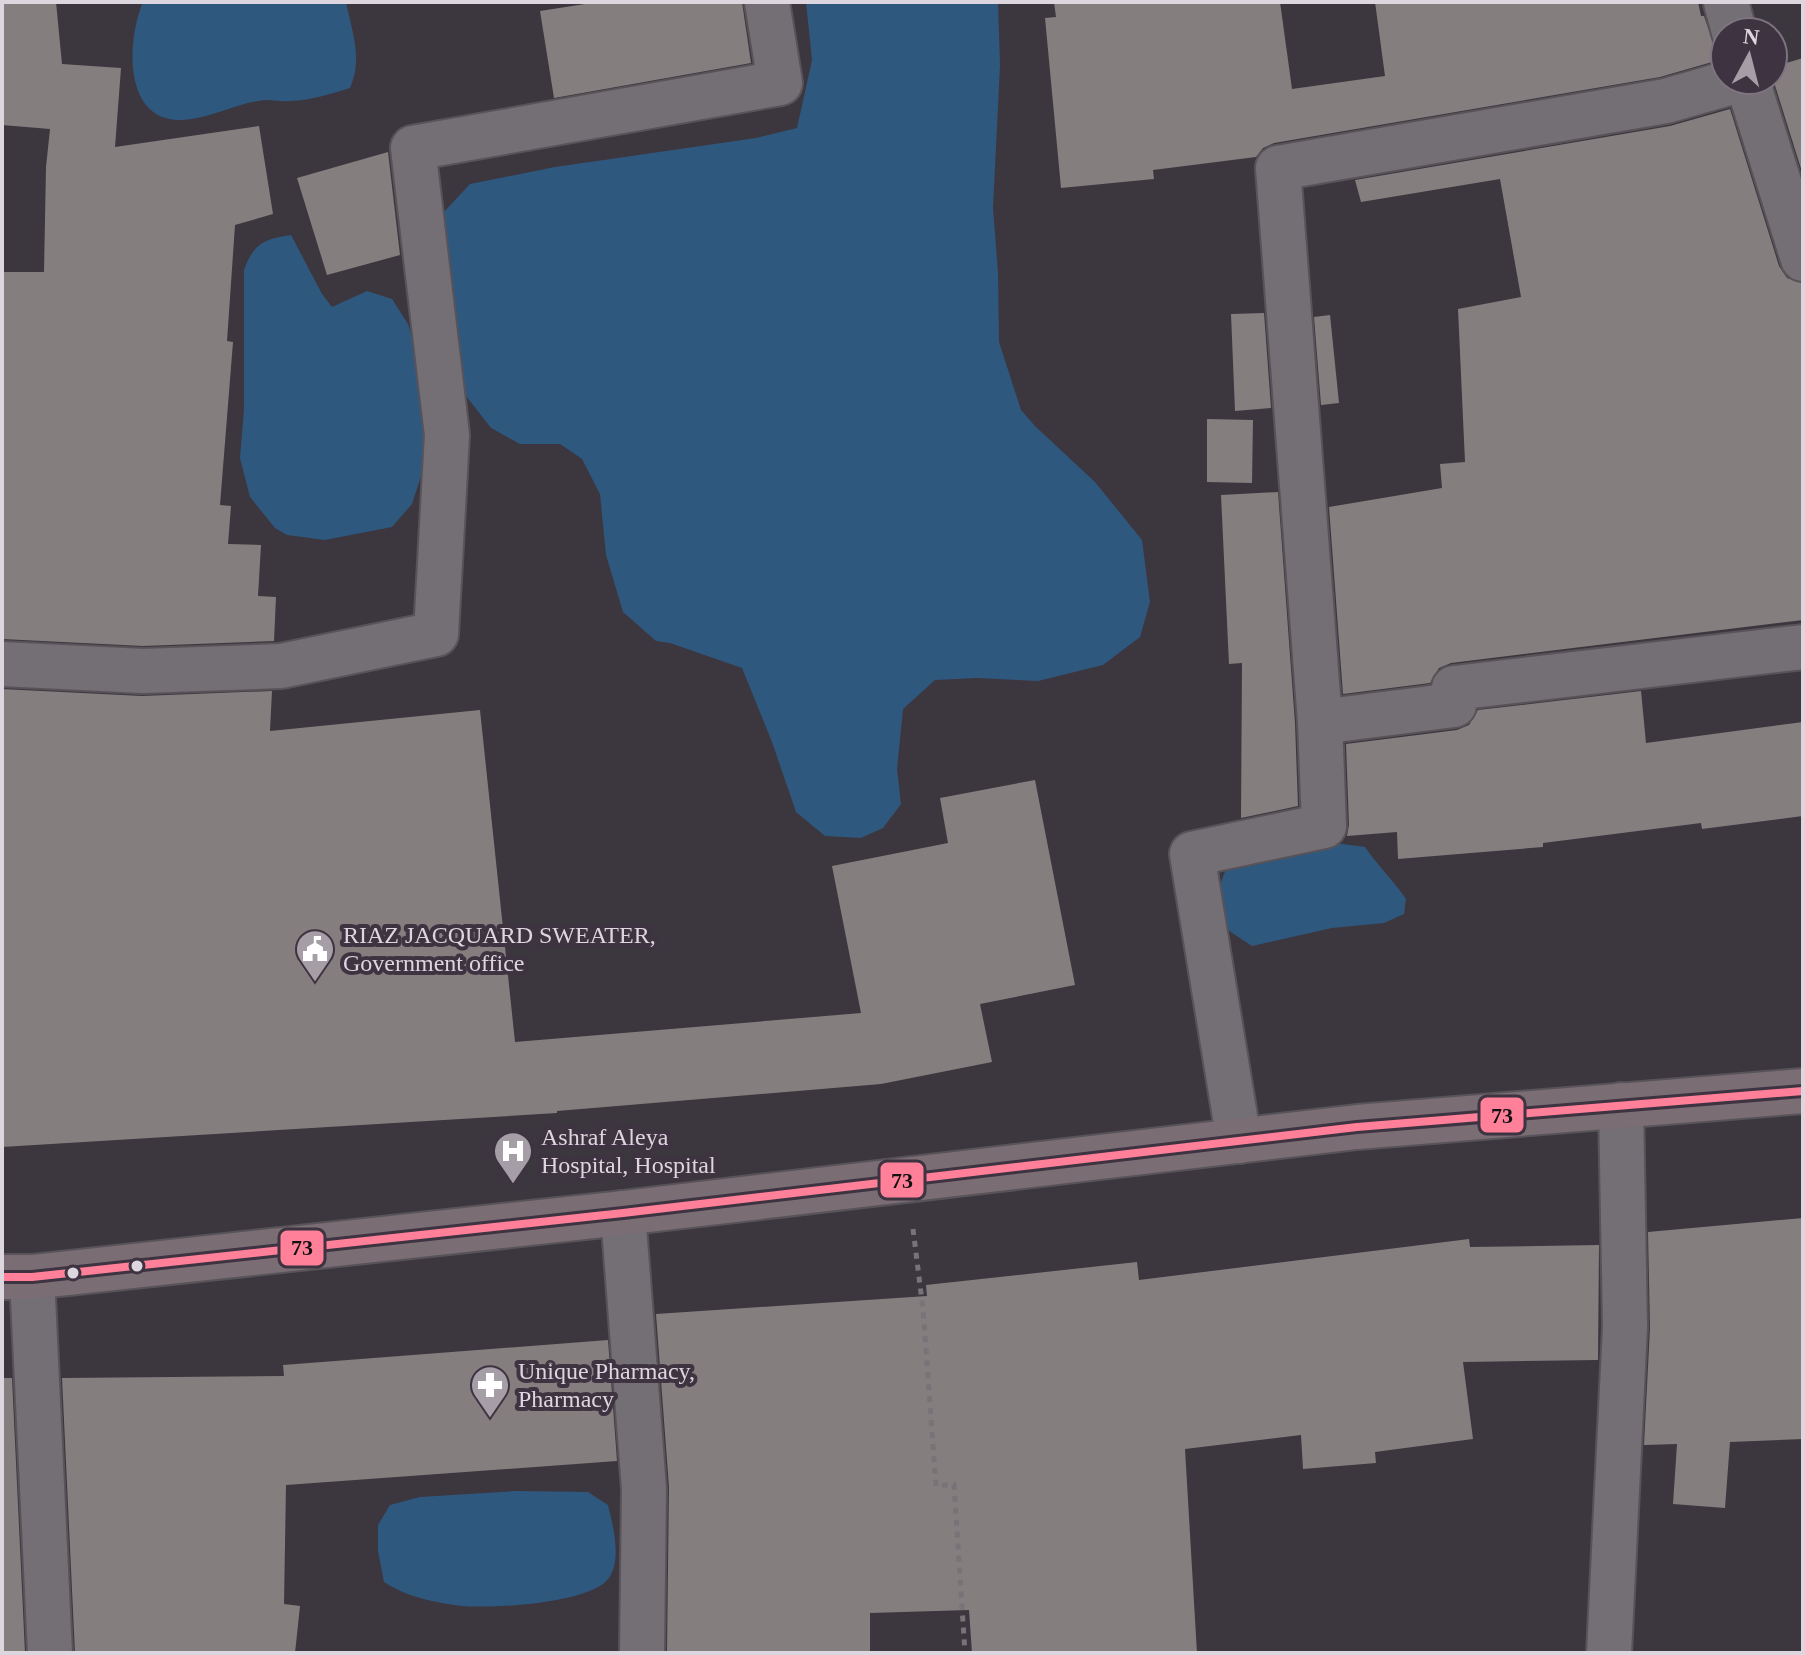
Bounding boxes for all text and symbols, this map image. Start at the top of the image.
north arrow [1709,16,1789,96]
text: N [1742,23,1761,50]
place label: RIAZ JACQUARD SWEATER, Government office [343,922,656,976]
public building icon: RIAZ JACQUARD SWEATER, Government office [294,928,336,983]
line badge: 73 [1479,1096,1525,1134]
text: 73 [1491,1103,1513,1128]
place label: Ashraf Aleya Hospital, Hospital [541,1124,716,1178]
hospital icon: Ashraf Aleya Hospital, Hospital [492,1130,534,1185]
line badge: 73 [879,1161,925,1199]
text: 73 [891,1168,913,1193]
line badge: 73 [279,1229,325,1267]
text: 73 [291,1235,313,1260]
unlabelled marker [129,1258,145,1274]
unlabelled marker [65,1265,81,1281]
place label: Unique Pharmacy, Pharmacy [518,1358,695,1412]
pharmacy icon: Unique Pharmacy, Pharmacy [469,1364,511,1419]

